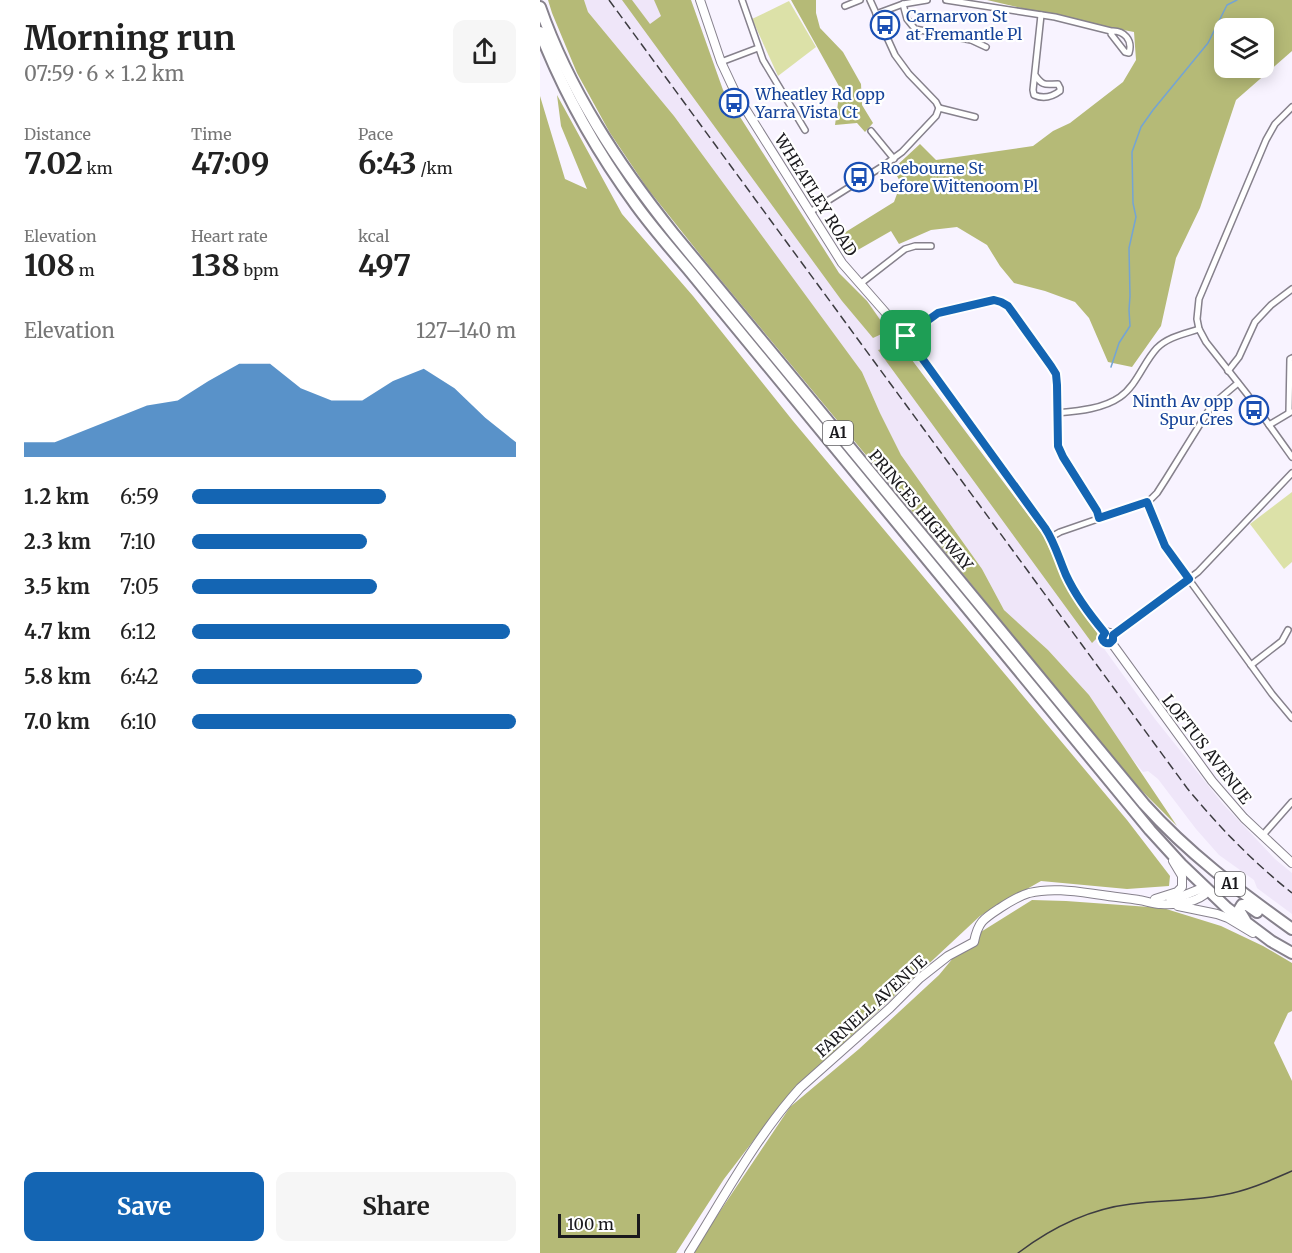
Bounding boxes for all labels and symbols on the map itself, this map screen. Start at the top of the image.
place label: Carnarvon St at Fremantle Pl [906,6,1022,44]
bus stop icon: Carnarvon St at Fremantle Pl [869,9,901,41]
place label: Wheatley Rd opp Yarra Vista Ct [754,84,885,122]
bus stop icon: Wheatley Rd opp Yarra Vista Ct [718,87,750,119]
street label: WHEATLEY ROAD [770,129,862,260]
place label: Roebourne St before Wittenoom Pl [879,158,1038,196]
bus stop icon: Roebourne St before Wittenoom Pl [843,161,875,193]
pin [880,310,931,361]
place label: Ninth Av opp Spur Cres [1133,391,1233,429]
bus stop icon: Ninth Av opp Spur Cres [1238,394,1270,426]
road number: A1 [823,421,853,445]
street label: PRINCES HIGHWAY [865,445,978,575]
street label: LOFTUS AVENUE [1158,690,1256,808]
road number: A1 [1215,872,1245,896]
street label: FARNELL AVENUE [811,950,931,1061]
scale bar [558,1211,640,1238]

